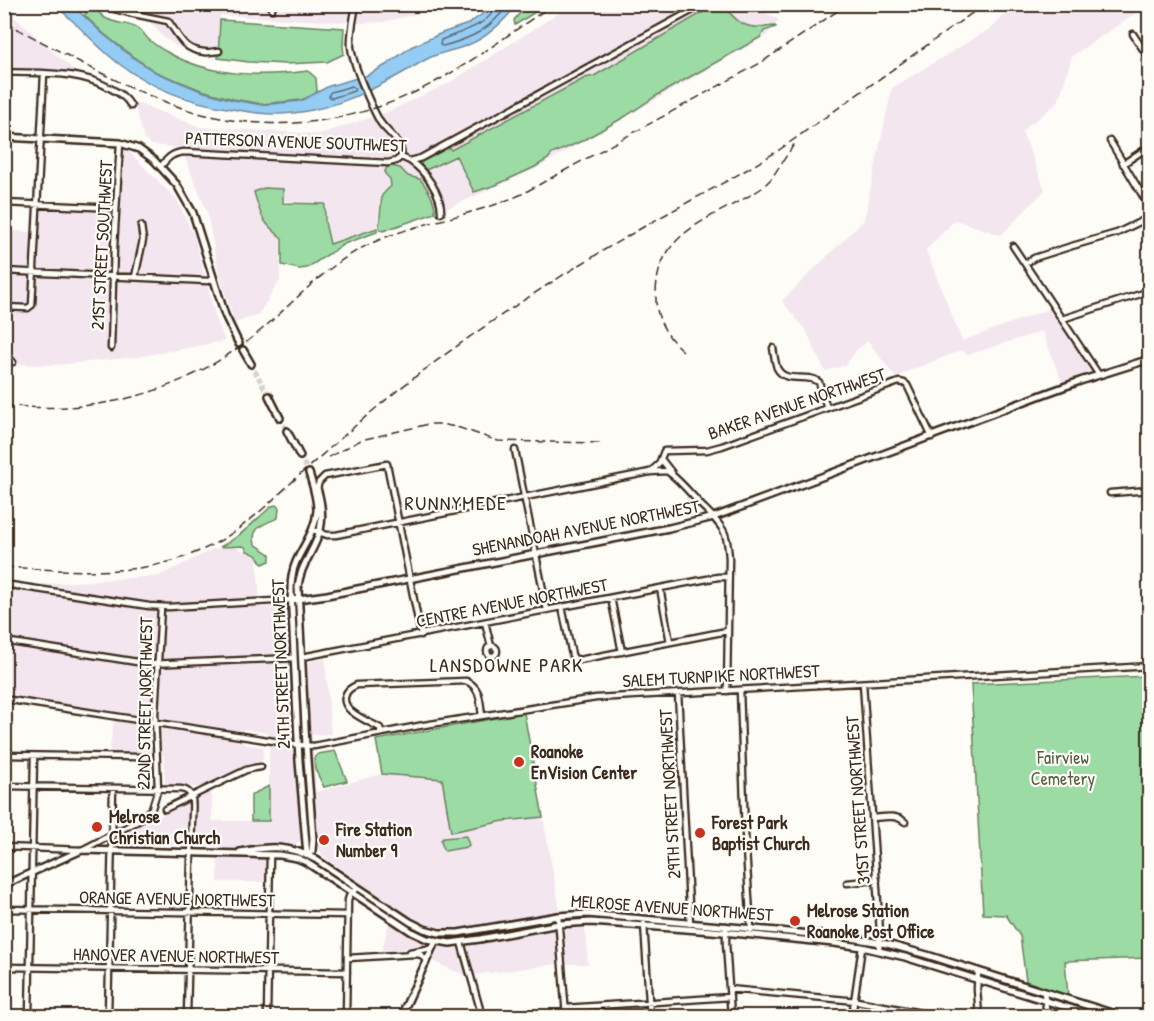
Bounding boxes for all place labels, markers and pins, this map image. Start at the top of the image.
place label: Roanoke EnVision Center [531,739,637,785]
marker: Roanoke EnVision Center [512,755,526,769]
place label: Melrose Christian Church [109,804,220,850]
place label: Forest Park Baptist Church [711,810,810,857]
place label: Fire Station Number 9 [335,817,412,863]
marker: Melrose Christian Church [90,820,104,834]
marker: Forest Park Baptist Church [693,826,707,840]
marker: Fire Station Number 9 [317,833,331,847]
place label: Melrose Station Roanoke Post Office [807,898,935,944]
marker: Melrose Station Roanoke Post Office [788,914,802,928]

